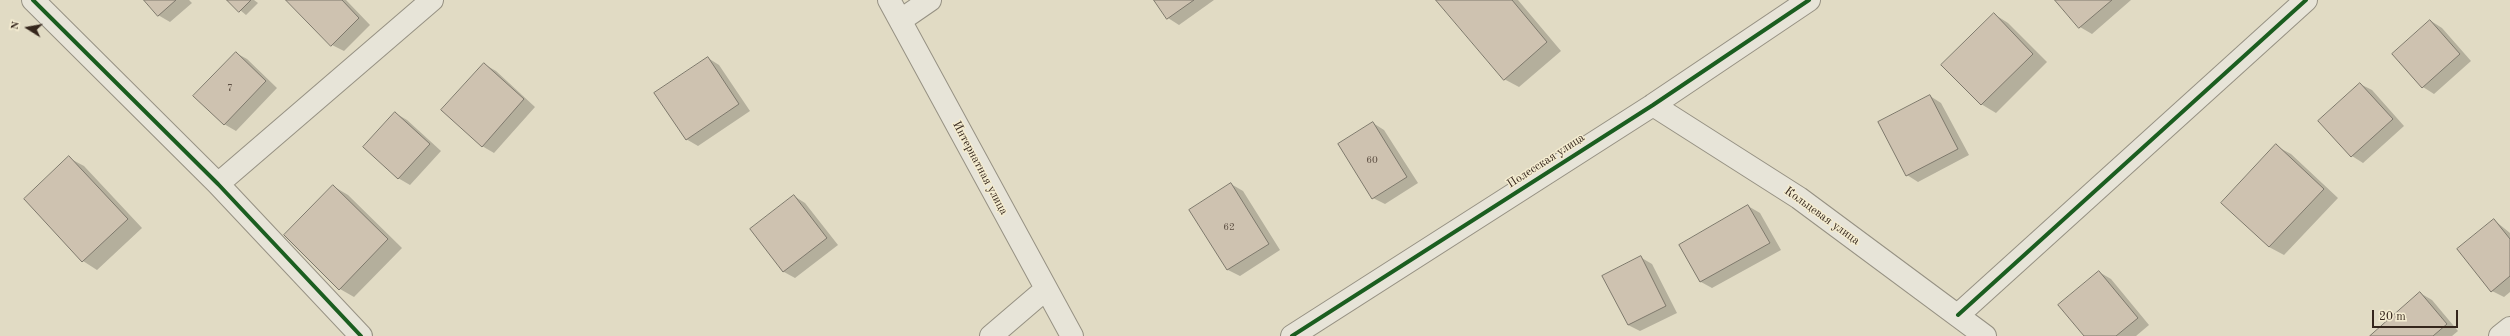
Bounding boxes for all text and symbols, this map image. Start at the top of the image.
north arrow [8,8,48,48]
text: N [10,20,22,31]
house number: 7 [227,82,233,94]
street label: Интернатная улица [949,119,1011,217]
street label: Полесская улица [1504,131,1588,191]
house number: 60 [1366,154,1378,166]
street label: Кольцевая улица [1781,184,1863,248]
house number: 62 [1223,221,1235,233]
scale bar [2374,302,2460,328]
text: 20 m [2379,311,2406,323]

